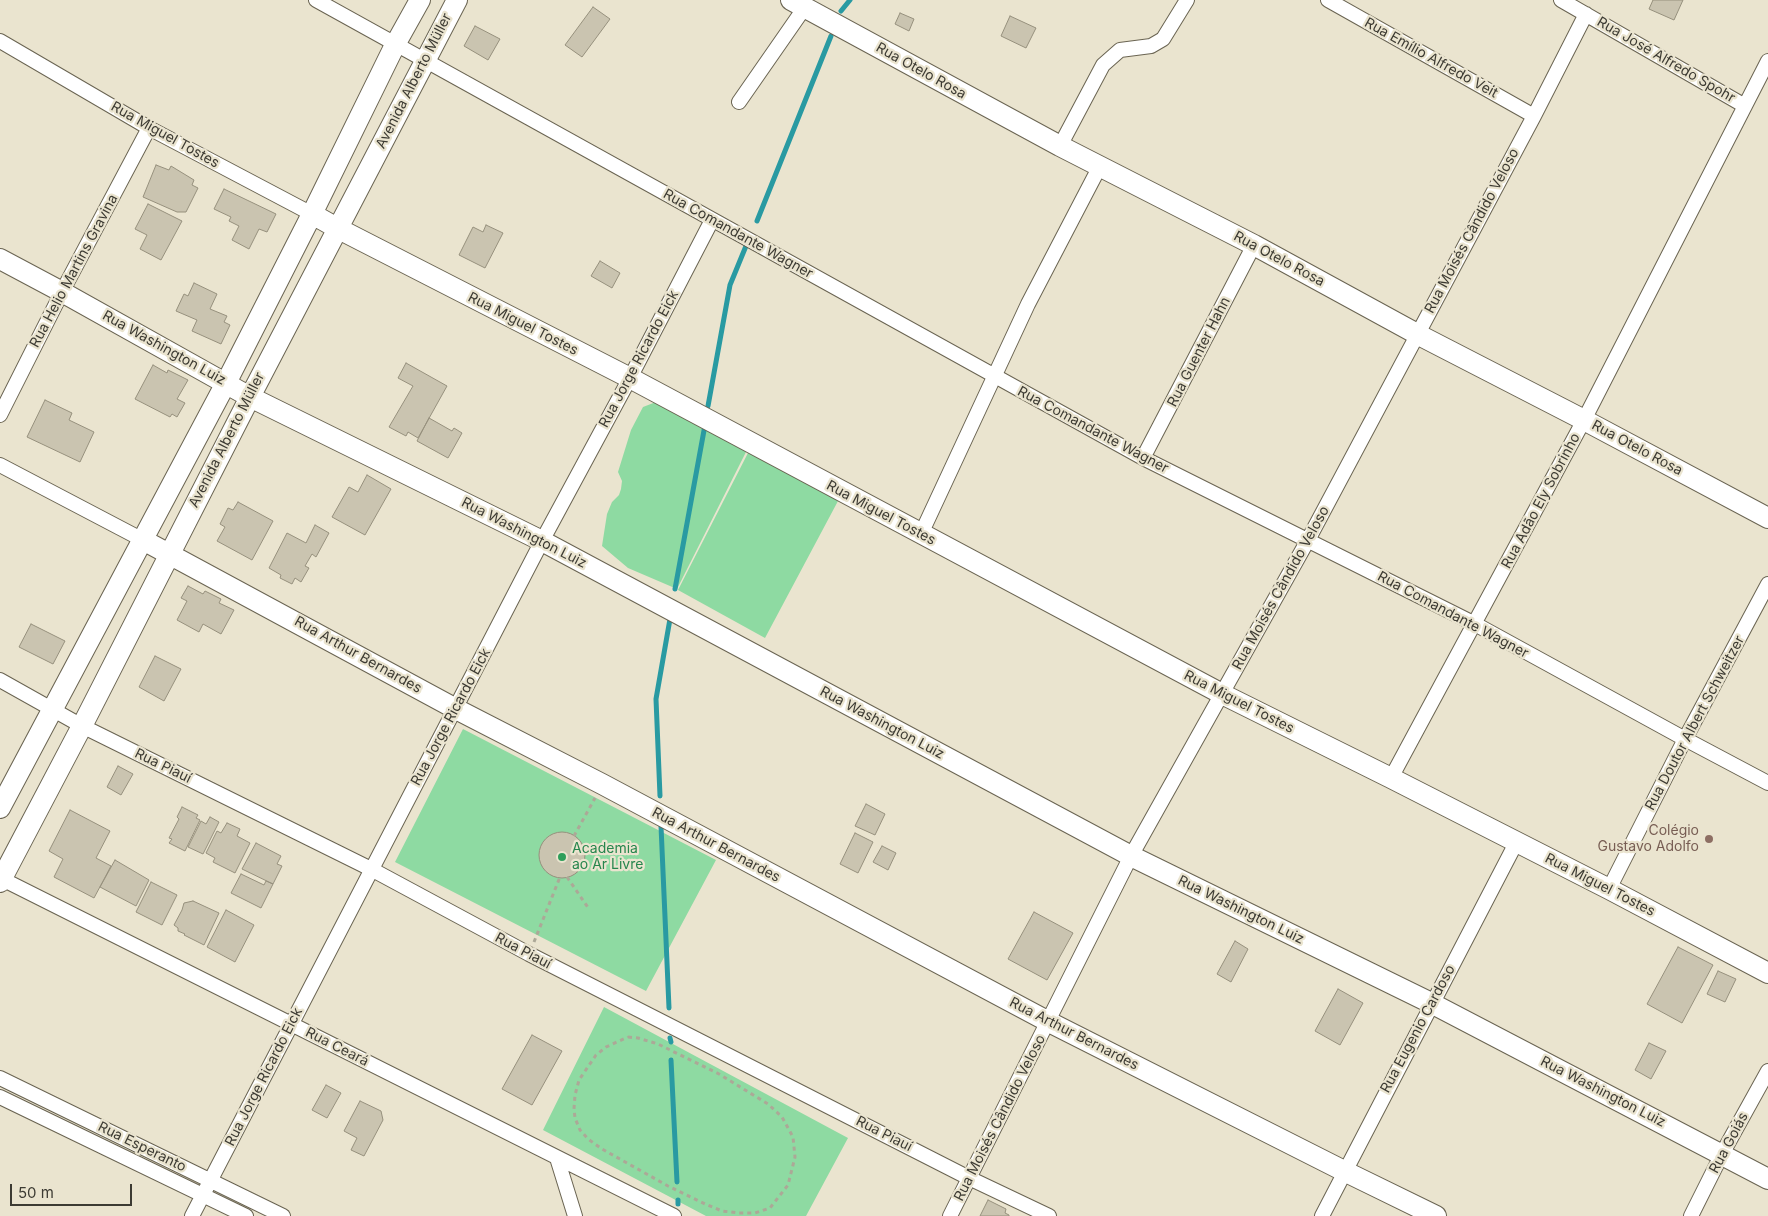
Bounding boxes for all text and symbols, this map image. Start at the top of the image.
street label: Avenida Alberto Müller [373,11,455,151]
street label: Rua Emílio Alfredo Veit [1361,14,1501,102]
street label: Rua José Alfredo Spohr [1594,14,1738,106]
street label: Rua Otelo Rosa [873,39,969,103]
street label: Rua Miguel Tostes [108,98,222,172]
street label: Rua Moisés Cândido Veloso [1421,146,1523,316]
street label: Rua Comandante Wagner [660,186,816,282]
street label: Rua Helio Martins Gravina [26,192,122,350]
street label: Rua Otelo Rosa [1231,228,1327,290]
street label: Rua Jorge Ricardo Eick [596,288,682,430]
street label: Rua Miguel Tostes [465,289,581,359]
street label: Rua Guenter Hahn [1164,294,1234,410]
street label: Rua Washington Luiz [99,307,229,389]
street label: Avenida Alberto Müller [186,370,268,510]
street label: Rua Comandante Wagner [1015,383,1171,477]
street label: Rua Otelo Rosa [1589,417,1685,479]
street label: Rua Adão Ely Sobrinho [1498,430,1584,572]
street label: Rua Miguel Tostes [824,477,938,549]
street label: Rua Washington Luiz [459,494,589,572]
street label: Rua Moisés Cândido Veloso [1229,503,1333,673]
street label: Rua Comandante Wagner [1375,568,1531,662]
street label: Rua Arthur Bernardes [292,613,424,697]
street label: Rua Doutor Albert Schweitzer [1642,633,1748,813]
street label: Rua Jorge Ricardo Eick [408,646,494,788]
street label: Rua Miguel Tostes [1181,667,1297,737]
street label: Rua Washington Luiz [817,683,947,763]
street label: Rua Piauí [132,745,194,787]
street label: Rua Arthur Bernardes [649,804,783,886]
place label: Colégio Gustavo Adolfo [1597,823,1699,856]
marker: Colégio Gustavo Adolfo [1703,833,1715,845]
place label: Academia ao Ar Livre [572,841,643,874]
street label: Rua Miguel Tostes [1542,850,1658,920]
marker: Academia ao Ar Livre [556,851,568,863]
street label: Rua Washington Luiz [1175,872,1307,948]
street label: Rua Piauí [492,929,554,973]
street label: Rua Eugenio Cardoso [1377,962,1459,1096]
street label: Rua Arthur Bernardes [1007,994,1141,1074]
street label: Rua Jorge Ricardo Eick [222,1005,306,1149]
street label: Rua Ceará [303,1024,371,1070]
street label: Rua Moisés Cândido Veloso [951,1032,1049,1204]
street label: Rua Washington Luiz [1538,1053,1668,1131]
street label: Rua Goiás [1706,1110,1752,1176]
street label: Rua Piauí [853,1113,915,1155]
street label: Rua Esperanto [95,1118,189,1176]
scale bar [12,1174,135,1206]
text: 50 m [18,1183,54,1202]

